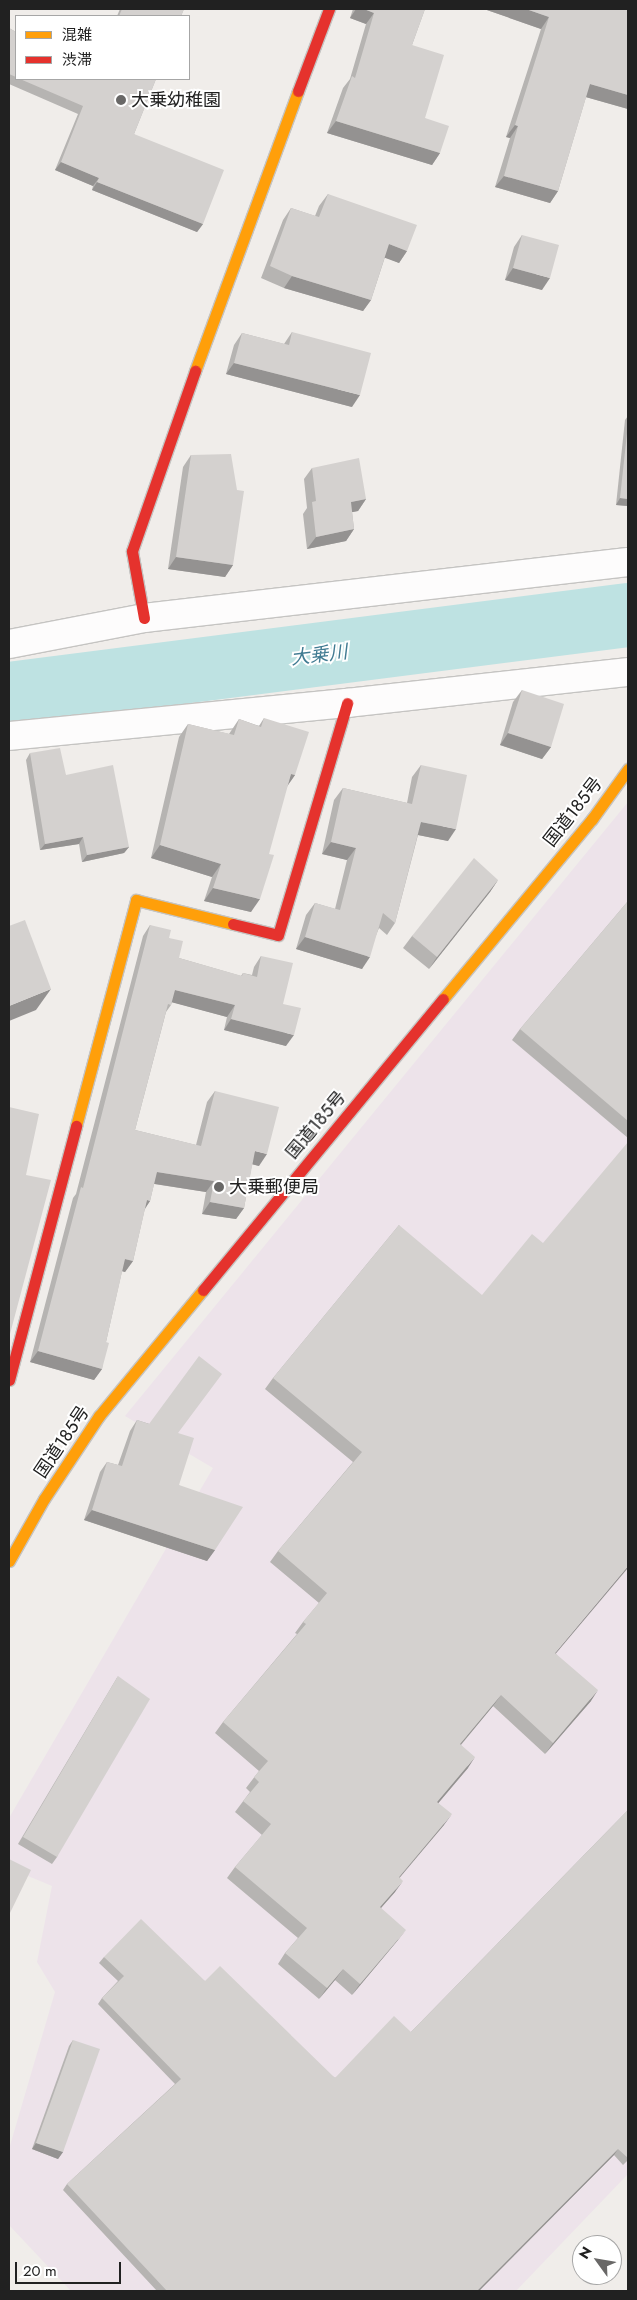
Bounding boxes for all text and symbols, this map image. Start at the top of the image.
legend [15,15,190,80]
text: 混雑 [62,24,92,46]
text: 渋滞 [62,49,92,71]
place label: 大乗幼稚園 [131,89,221,111]
marker: 大乗幼稚園 [115,94,127,106]
water label: 大乗川 [289,640,349,670]
street label: 国道185号 [539,773,607,851]
street label: 国道185号 [281,1087,351,1163]
place label: 大乗郵便局 [229,1176,319,1198]
marker: 大乗郵便局 [213,1181,225,1193]
street label: 国道185号 [30,1402,94,1482]
north arrow [572,2235,622,2285]
text: N [574,2243,597,2263]
scale bar [18,2252,124,2284]
text: 20 m [23,2260,57,2282]

